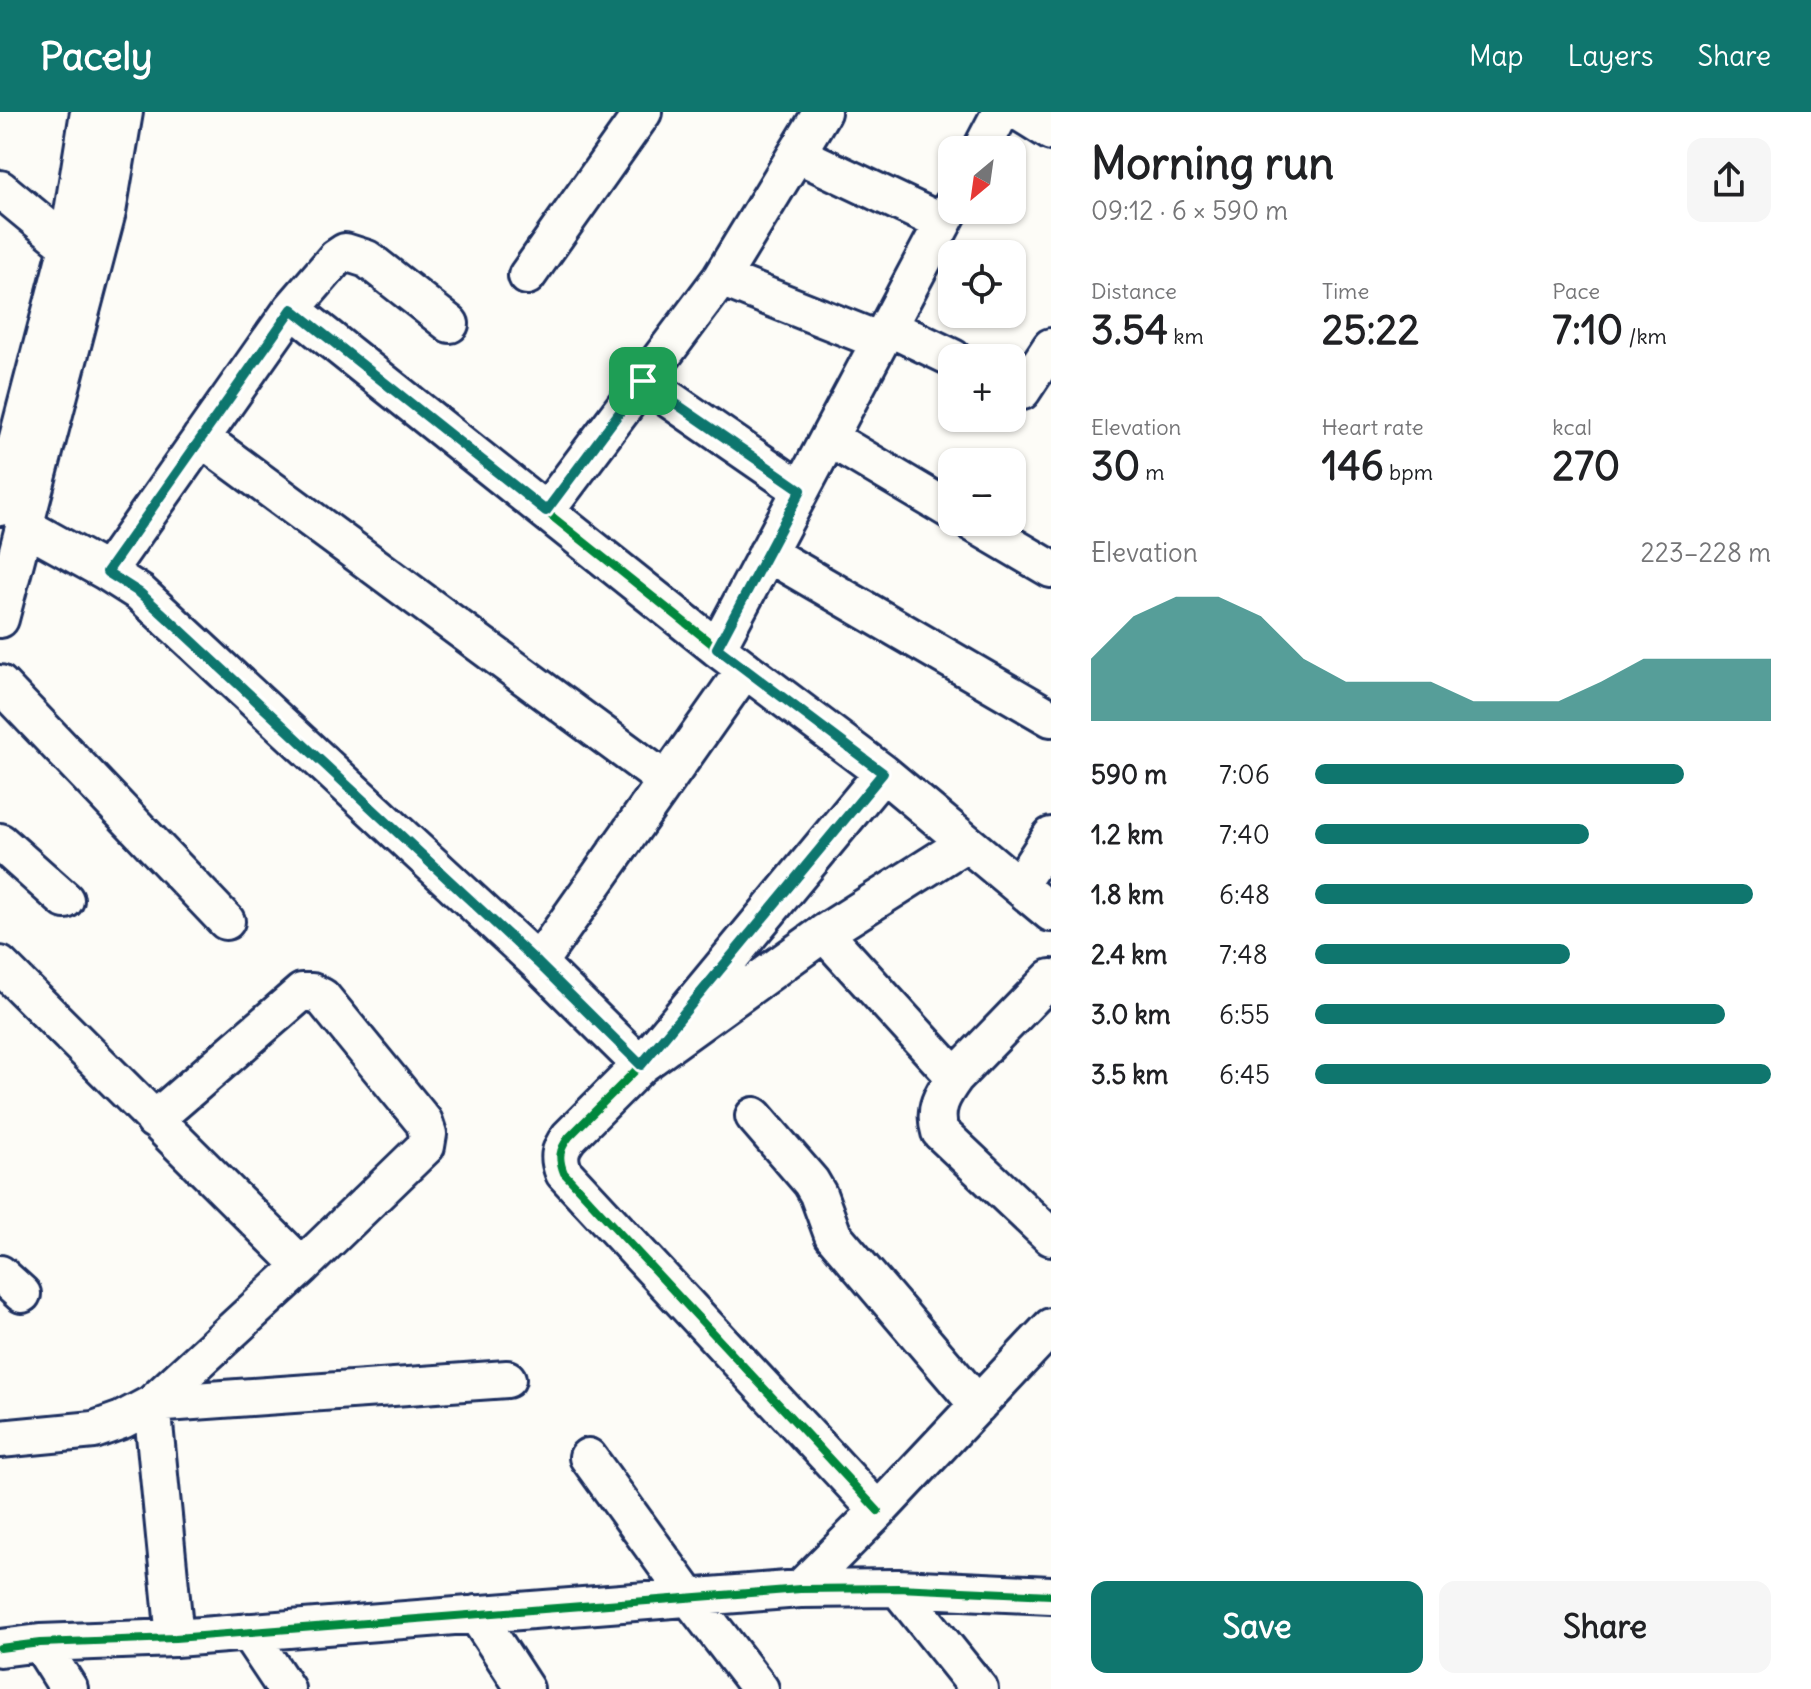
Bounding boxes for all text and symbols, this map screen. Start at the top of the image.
text: Pacely [40,33,153,80]
text: Map [1469,38,1524,74]
text: Layers [1568,38,1654,74]
text: Share [1698,38,1771,74]
north arrow [938,136,1026,224]
map controls [938,136,1026,536]
text: Morning run [1091,136,1334,191]
button: share [1687,138,1771,222]
text: 09:12 · 6 × 590 m [1091,194,1288,227]
button: locate [938,240,1026,328]
text: Distance [1091,277,1177,305]
text: Time [1322,277,1369,305]
text: Pace [1552,277,1600,305]
text: 3.54 [1091,305,1168,355]
text: 25:22 [1322,305,1419,355]
text: 7:10 [1552,305,1623,355]
text: km [1168,322,1204,350]
text: /km [1623,322,1667,350]
button: + [938,344,1026,432]
pin [609,347,677,415]
icon: arrive [621,359,665,403]
text: Elevation [1091,413,1181,441]
text: Heart rate [1322,413,1424,441]
text: kcal [1552,413,1592,441]
text: 30 [1091,441,1140,491]
text: 146 [1322,441,1384,491]
text: 270 [1552,441,1620,491]
button: − [938,448,1026,536]
text: m [1140,458,1165,486]
text: bpm [1384,458,1433,486]
text: Elevation [1091,536,1198,569]
text: 223–228 m [1641,536,1771,569]
text: 590 m [1091,758,1167,791]
text: 7:06 [1219,758,1270,791]
text: 1.2 km [1091,818,1163,851]
text: 7:40 [1219,818,1270,851]
text: 1.8 km [1091,878,1164,911]
text: 6:48 [1219,878,1270,911]
text: 2.4 km [1091,938,1167,971]
text: 7:48 [1219,938,1268,971]
text: 3.0 km [1091,998,1171,1031]
text: 6:55 [1219,998,1270,1031]
text: 3.5 km [1091,1058,1168,1091]
text: 6:45 [1219,1058,1270,1091]
button: Save [1091,1581,1423,1673]
button: Share [1439,1581,1771,1673]

